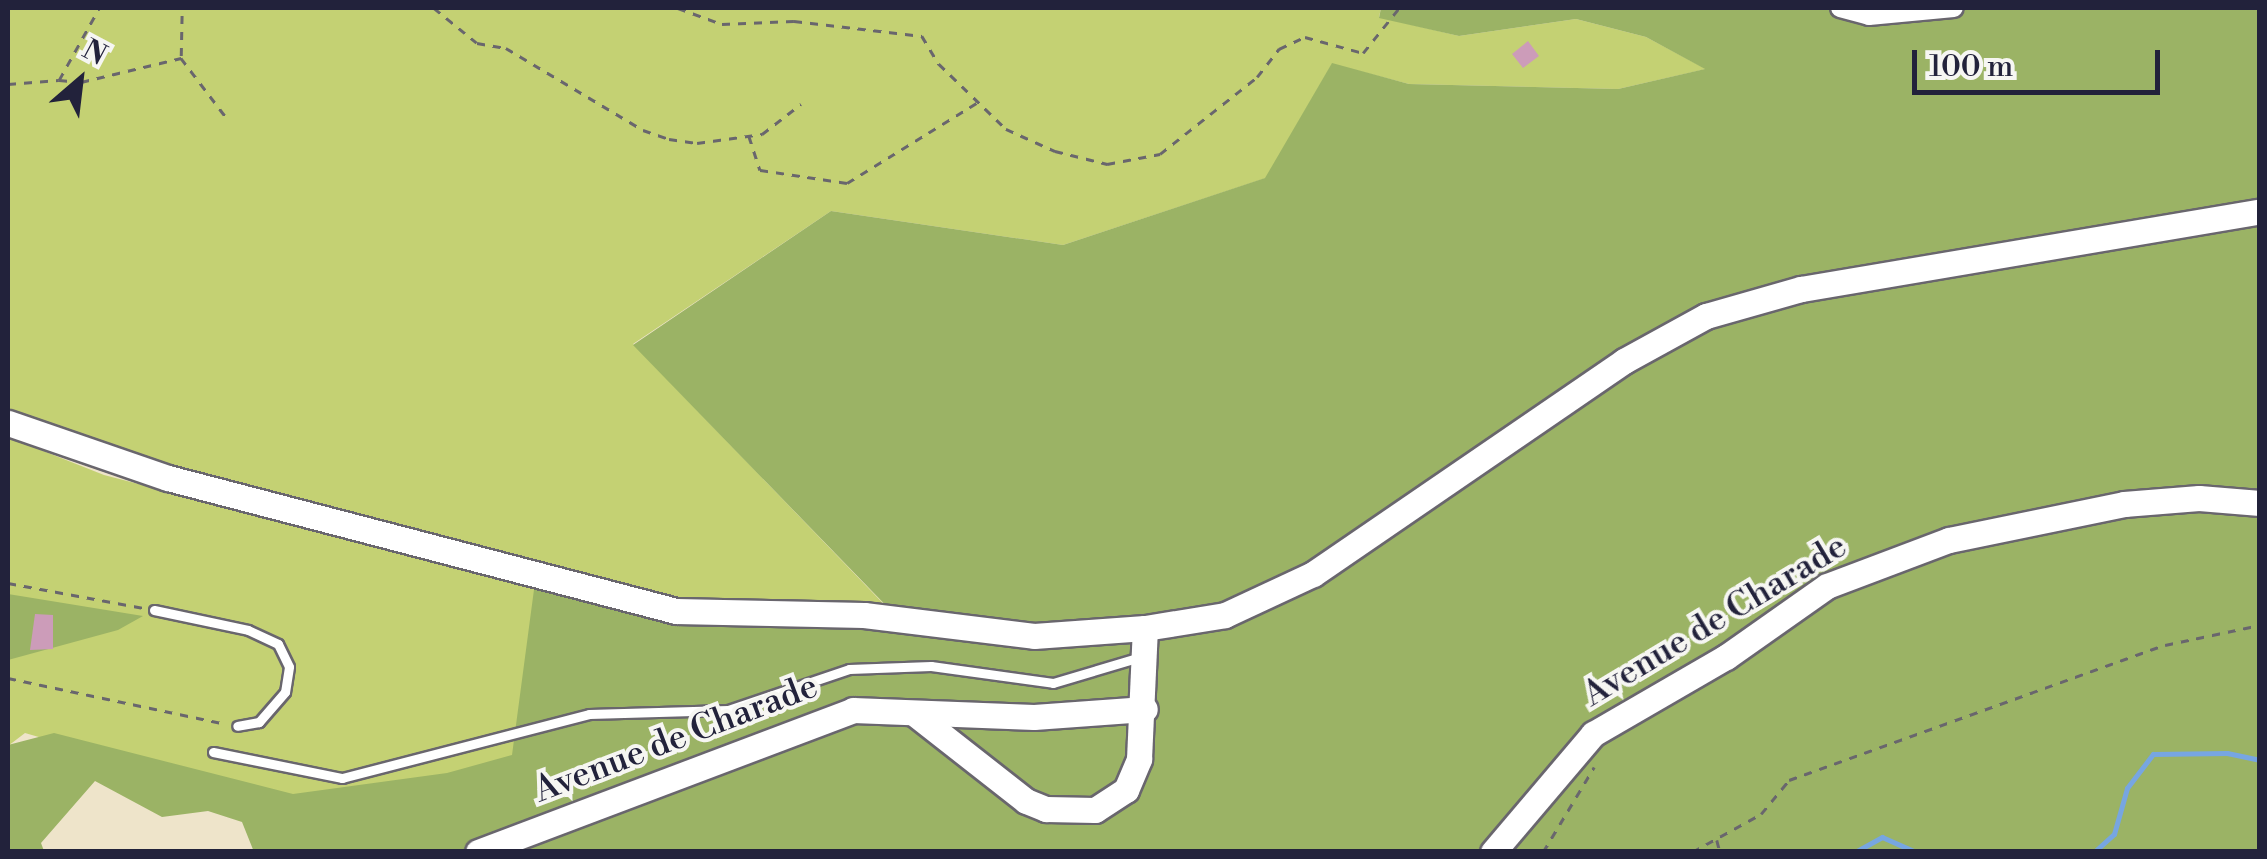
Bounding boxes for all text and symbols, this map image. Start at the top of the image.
north arrow [30,30,130,130]
scale bar [1917,30,2164,92]
text: N [76,32,112,74]
text: 100 m [1929,48,2013,86]
street label: Avenue de Charade [1576,526,1854,716]
street label: Avenue de Charade [528,666,824,812]

